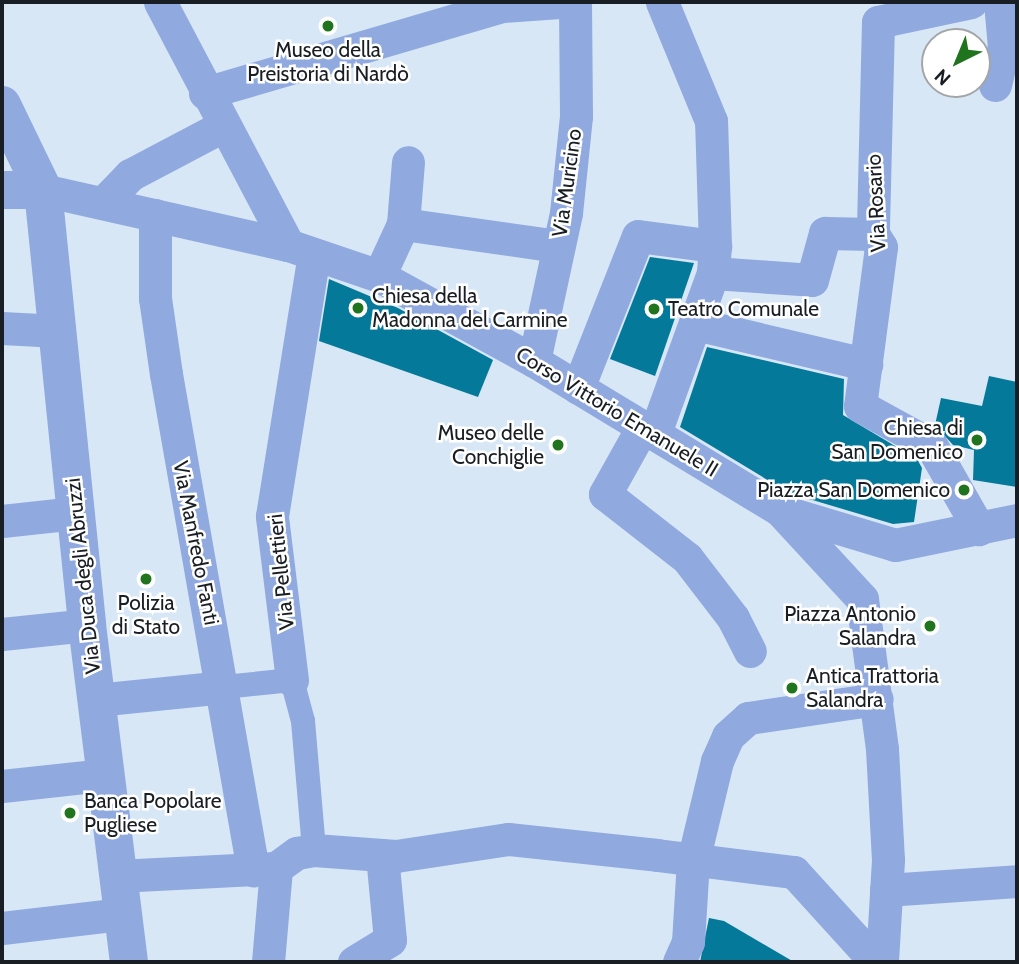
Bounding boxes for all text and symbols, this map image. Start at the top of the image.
marker: Museo della Preistoria di Nardò [320,18,336,34]
north arrow [921,28,991,98]
place label: Museo della Preistoria di Nardò [247,37,409,87]
text: N [930,64,955,90]
street label: Via Muricino [547,127,587,239]
street label: Via Rosario [861,153,891,253]
place label: Chiesa della Madonna del Carmine [372,283,568,333]
place label: Teatro Comunale [668,296,819,322]
marker: Chiesa della Madonna del Carmine [350,300,366,316]
marker: Teatro Comunale [646,301,662,317]
street label: Corso Vittorio Emanuele II [511,342,723,482]
place label: Chiesa di San Domenico [831,415,963,465]
place label: Museo delle Conchiglie [438,420,544,470]
marker: Chiesa di San Domenico [969,432,985,448]
marker: Museo delle Conchiglie [550,437,566,453]
street label: Via Manfredo Fanti [168,459,224,627]
street label: Via Duca degli Abruzzi [60,477,106,675]
place label: Piazza San Domenico [757,477,950,503]
marker: Piazza San Domenico [956,482,972,498]
street label: Via Pellettieri [262,513,300,631]
marker: Polizia di Stato [138,571,154,587]
place label: Polizia di Stato [112,590,180,640]
place label: Piazza Antonio Salandra [784,601,916,651]
marker: Piazza Antonio Salandra [922,618,938,634]
place label: Antica Trattoria Salandra [806,663,939,713]
marker: Antica Trattoria Salandra [784,680,800,696]
place label: Banca Popolare Pugliese [84,788,221,838]
marker: Banca Popolare Pugliese [62,805,78,821]

